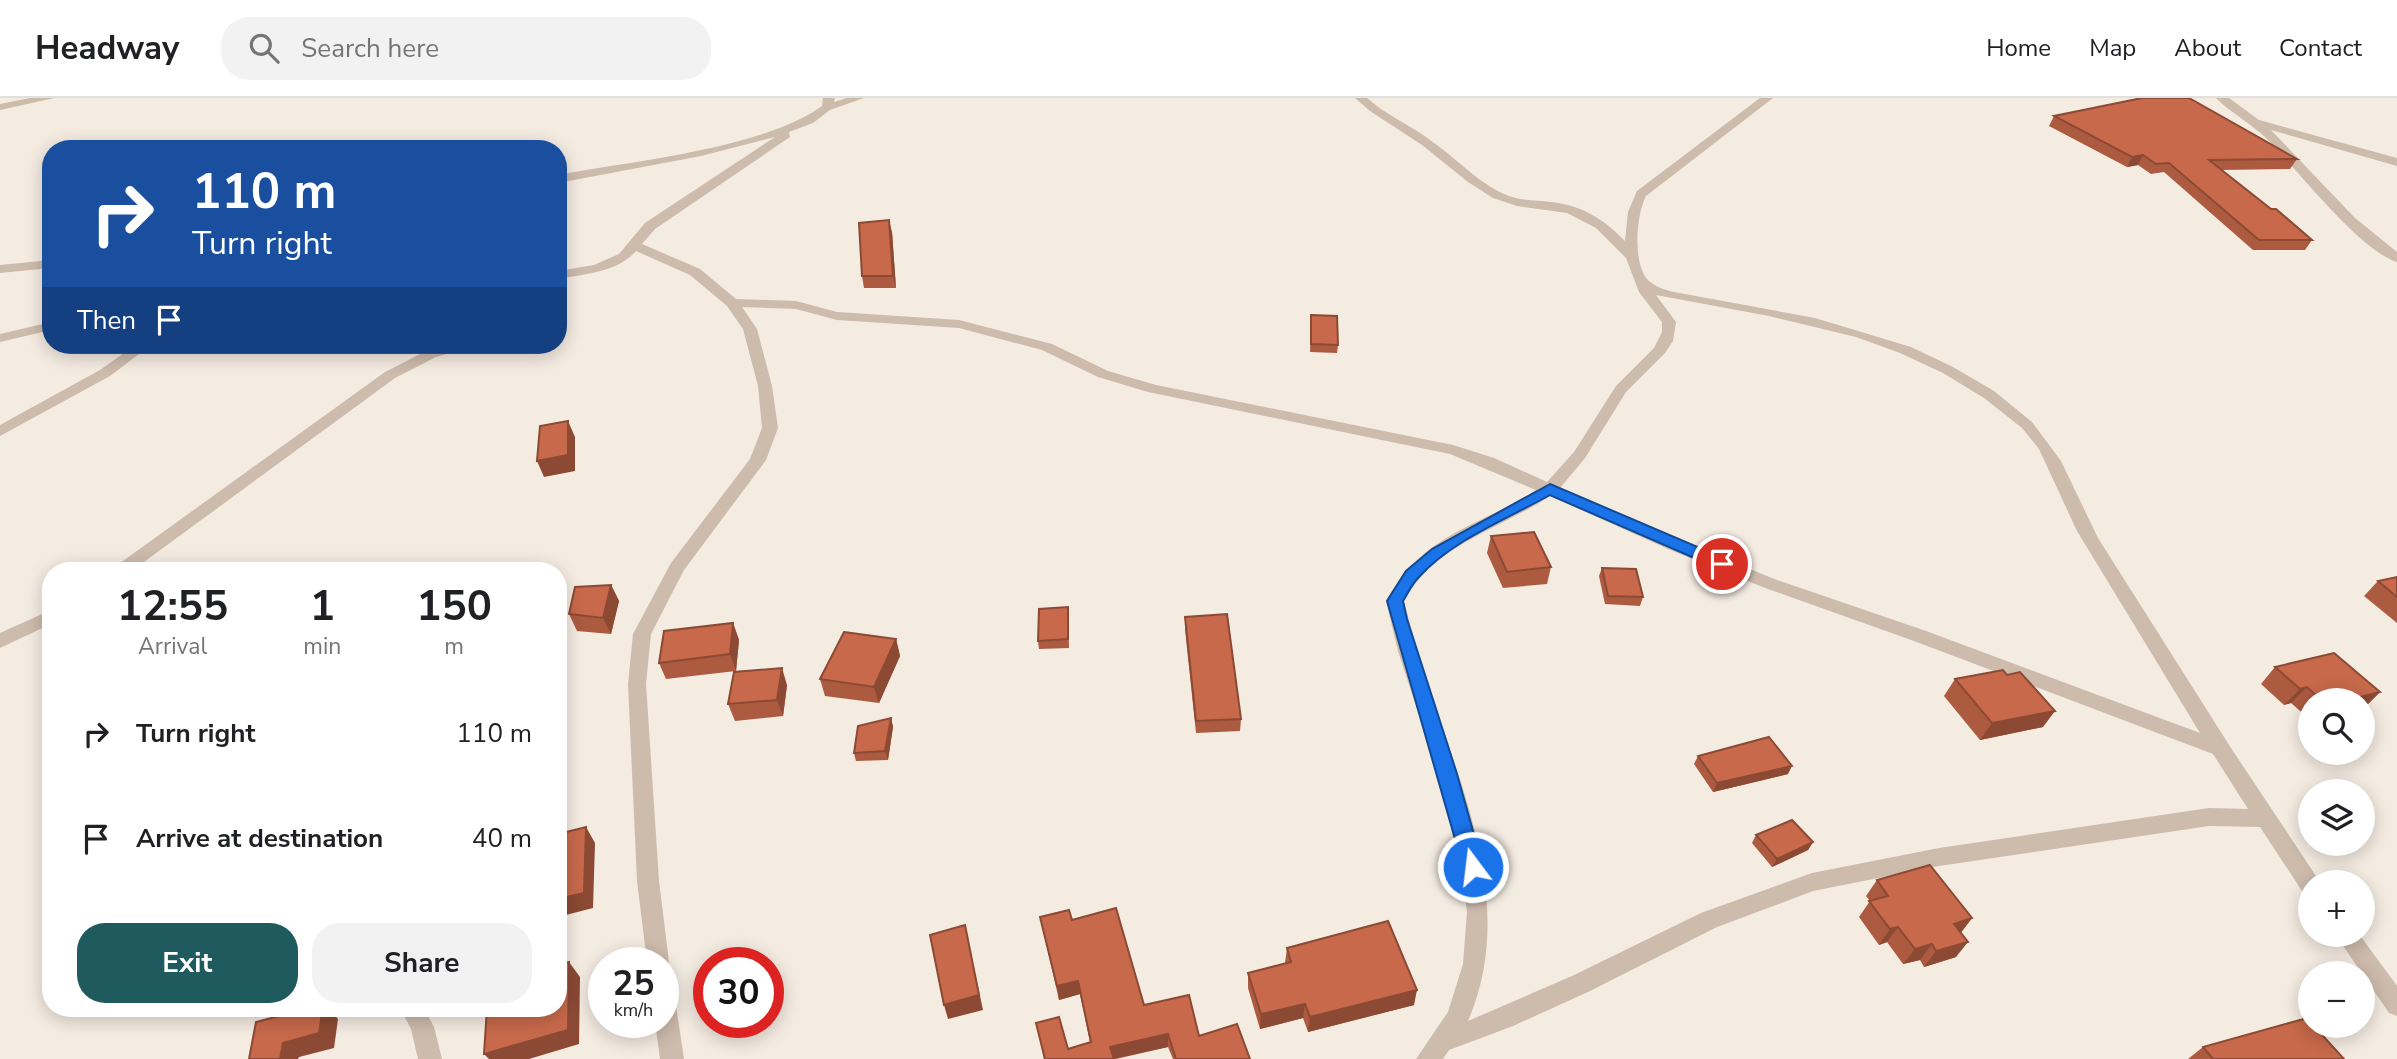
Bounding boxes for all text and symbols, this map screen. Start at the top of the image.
search box [221,17,711,80]
text: Headway [35,26,179,71]
icon: search [245,29,283,67]
text: Search here [301,31,439,66]
text: Home [1986,32,2051,64]
text: Map [2089,32,2136,64]
text: About [2174,32,2241,64]
text: Contact [2279,32,2362,64]
text: 110 m [192,158,336,225]
icon: right [77,168,168,259]
text: Turn right [192,222,332,265]
icon: arrive [150,301,188,339]
text: Then [77,303,136,338]
pin [1692,534,1752,594]
icon: arrive [1703,545,1741,583]
text: 12:55 [117,578,228,635]
text: 1 [310,578,335,635]
text: 150 [416,578,492,635]
text: Arrival [138,631,207,662]
text: min [303,631,341,662]
text: m [444,631,464,662]
map controls [2298,688,2375,1038]
button: search [2298,688,2375,765]
icon: right [77,715,115,753]
text: Turn right [136,716,255,751]
text: 110 m [456,716,532,751]
button: layers [2298,779,2375,856]
icon: arrive [77,820,115,858]
text: Arrive at destination [136,821,383,856]
text: 40 m [472,821,532,856]
position arrow [1436,830,1510,904]
button: + [2298,870,2375,947]
button: Exit [77,923,298,1003]
button: Share [312,923,532,1003]
speed limit sign: 30 [693,947,784,1038]
text: 25 [612,960,655,1007]
button: − [2298,961,2375,1038]
text: km/h [614,998,653,1022]

